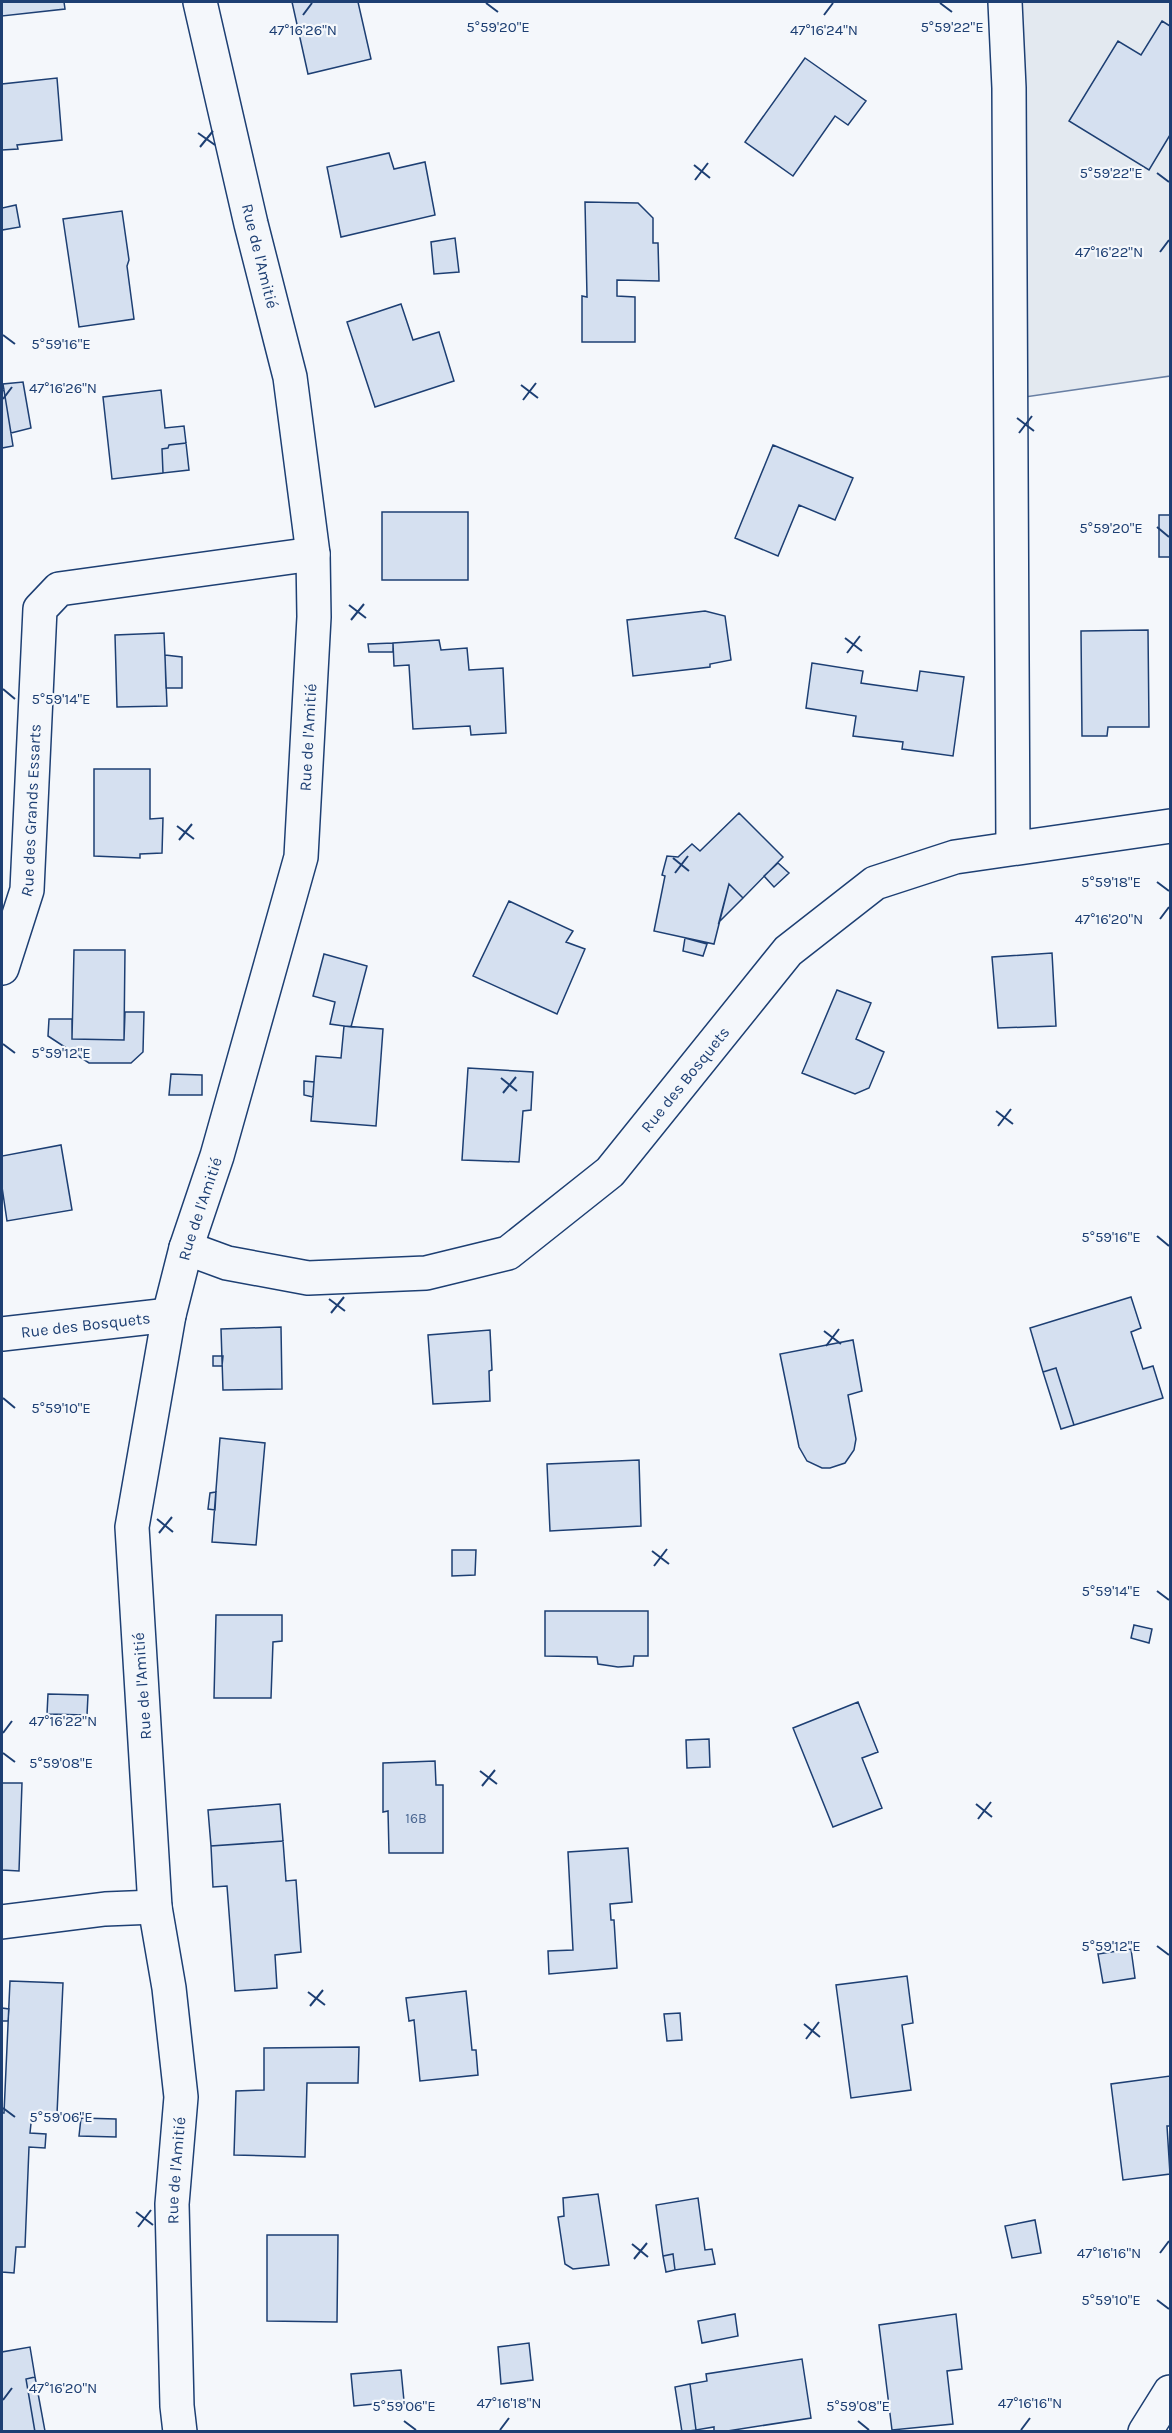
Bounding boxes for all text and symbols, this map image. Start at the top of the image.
text: 5°59'20"E [466,18,530,36]
text: 5°59'22"E [920,18,984,36]
text: 47°16'26"N [269,21,337,39]
text: 47°16'24"N [790,21,858,39]
text: 5°59'22"E [1079,164,1143,182]
street label: Rue de l'Amitié [238,202,282,310]
text: 47°16'22"N [1075,243,1143,261]
text: 5°59'16"E [31,335,91,353]
text: 47°16'26"N [29,379,97,397]
text: 5°59'20"E [1079,519,1143,537]
street label: Rue de l'Amitié [295,683,320,792]
text: 5°59'14"E [31,690,91,708]
street label: Rue des Grands Essarts [16,723,44,899]
text: 5°59'18"E [1081,873,1141,891]
text: 47°16'20"N [1075,910,1143,928]
street label: Rue des Bosquets [636,1022,733,1136]
text: 5°59'12"E [31,1044,91,1062]
street label: Rue de l'Amitié [174,1155,225,1262]
text: 5°59'16"E [1081,1228,1141,1246]
street label: Rue des Bosquets [20,1308,151,1341]
text: 5°59'10"E [31,1399,91,1417]
text: 5°59'14"E [1081,1582,1141,1600]
street label: Rue de l'Amitié [129,1632,155,1740]
text: 47°16'22"N [29,1712,97,1730]
text: 5°59'08"E [29,1754,93,1772]
house number: 16B [405,1810,427,1827]
text: 5°59'12"E [1081,1937,1141,1955]
text: 5°59'06"E [29,2108,93,2126]
street label: Rue de l'Amitié [162,2116,189,2224]
text: 47°16'16"N [1077,2244,1141,2262]
text: 5°59'10"E [1081,2291,1141,2309]
text: 47°16'20"N [29,2379,97,2397]
text: 47°16'18"N [476,2394,542,2412]
text: 47°16'16"N [998,2394,1062,2412]
text: 5°59'06"E [372,2397,436,2415]
text: 5°59'08"E [826,2397,890,2415]

